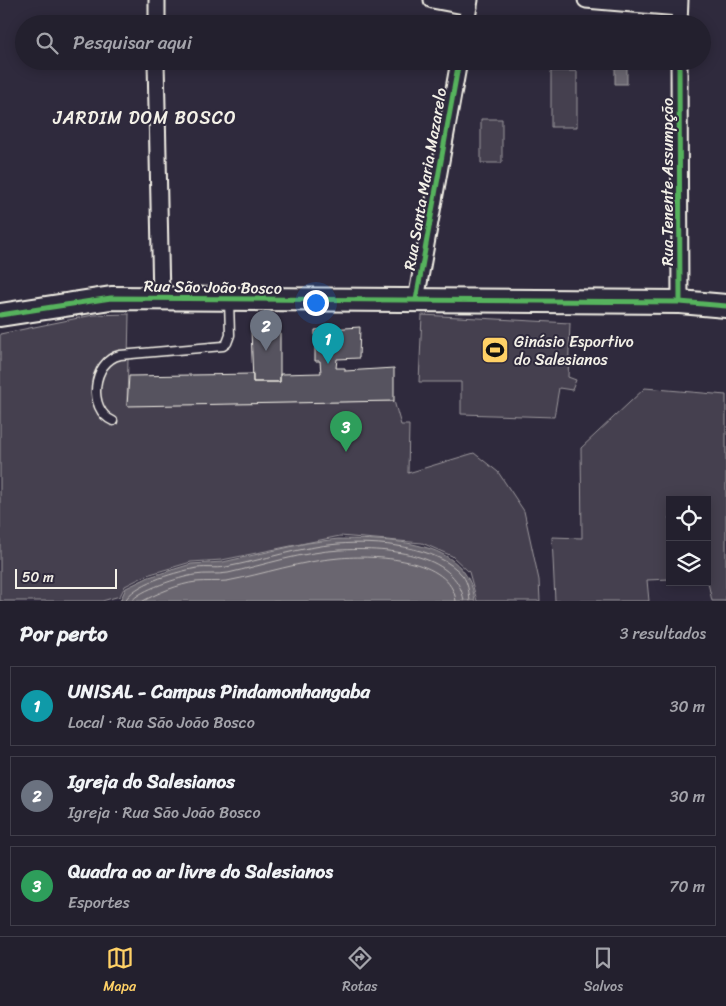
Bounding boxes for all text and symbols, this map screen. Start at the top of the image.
search box [15,15,711,70]
text: Pesquisar aqui [73,26,192,59]
icon: search [33,29,61,57]
street label: Rua Santa Maria Mazarelo [395,86,455,272]
street label: Rua Tenente Assumpção [653,98,682,266]
district label: JARDIM DOM BOSCO [52,102,237,134]
street label: Rua São João Bosco [144,271,282,303]
your location [303,290,329,316]
pin: 2 [250,310,282,351]
pin: 1 [312,323,344,364]
place label: Ginásio Esportivo do Salesianos [514,327,634,374]
sports icon: Ginásio Esportivo do Salesianos [480,335,510,365]
pin: 3 [330,411,362,452]
map controls [666,496,711,586]
button: locate [666,496,711,541]
button: layers [666,541,711,586]
text: 50 m [22,565,54,590]
scale bar [15,566,118,589]
text: Por perto [20,615,108,653]
text: 3 resultados [620,619,706,648]
text: UNISAL - Campus Pindamonhangaba [68,675,370,708]
text: 1 [34,692,40,721]
text: 30 m [670,692,705,721]
text: Local · Rua São João Bosco [68,708,255,737]
text: Igreja do Salesianos [68,765,235,798]
text: 2 [32,782,42,811]
text: 30 m [670,782,705,811]
text: Igreja · Rua São João Bosco [68,798,261,827]
text: Quadra ao ar livre do Salesianos [68,855,333,888]
text: 3 [33,872,41,901]
text: 70 m [669,872,705,901]
text: Esportes [68,888,130,917]
tab: Mapa [103,944,136,999]
tab: Rotas [342,944,377,999]
tab: Salvos [584,944,623,999]

